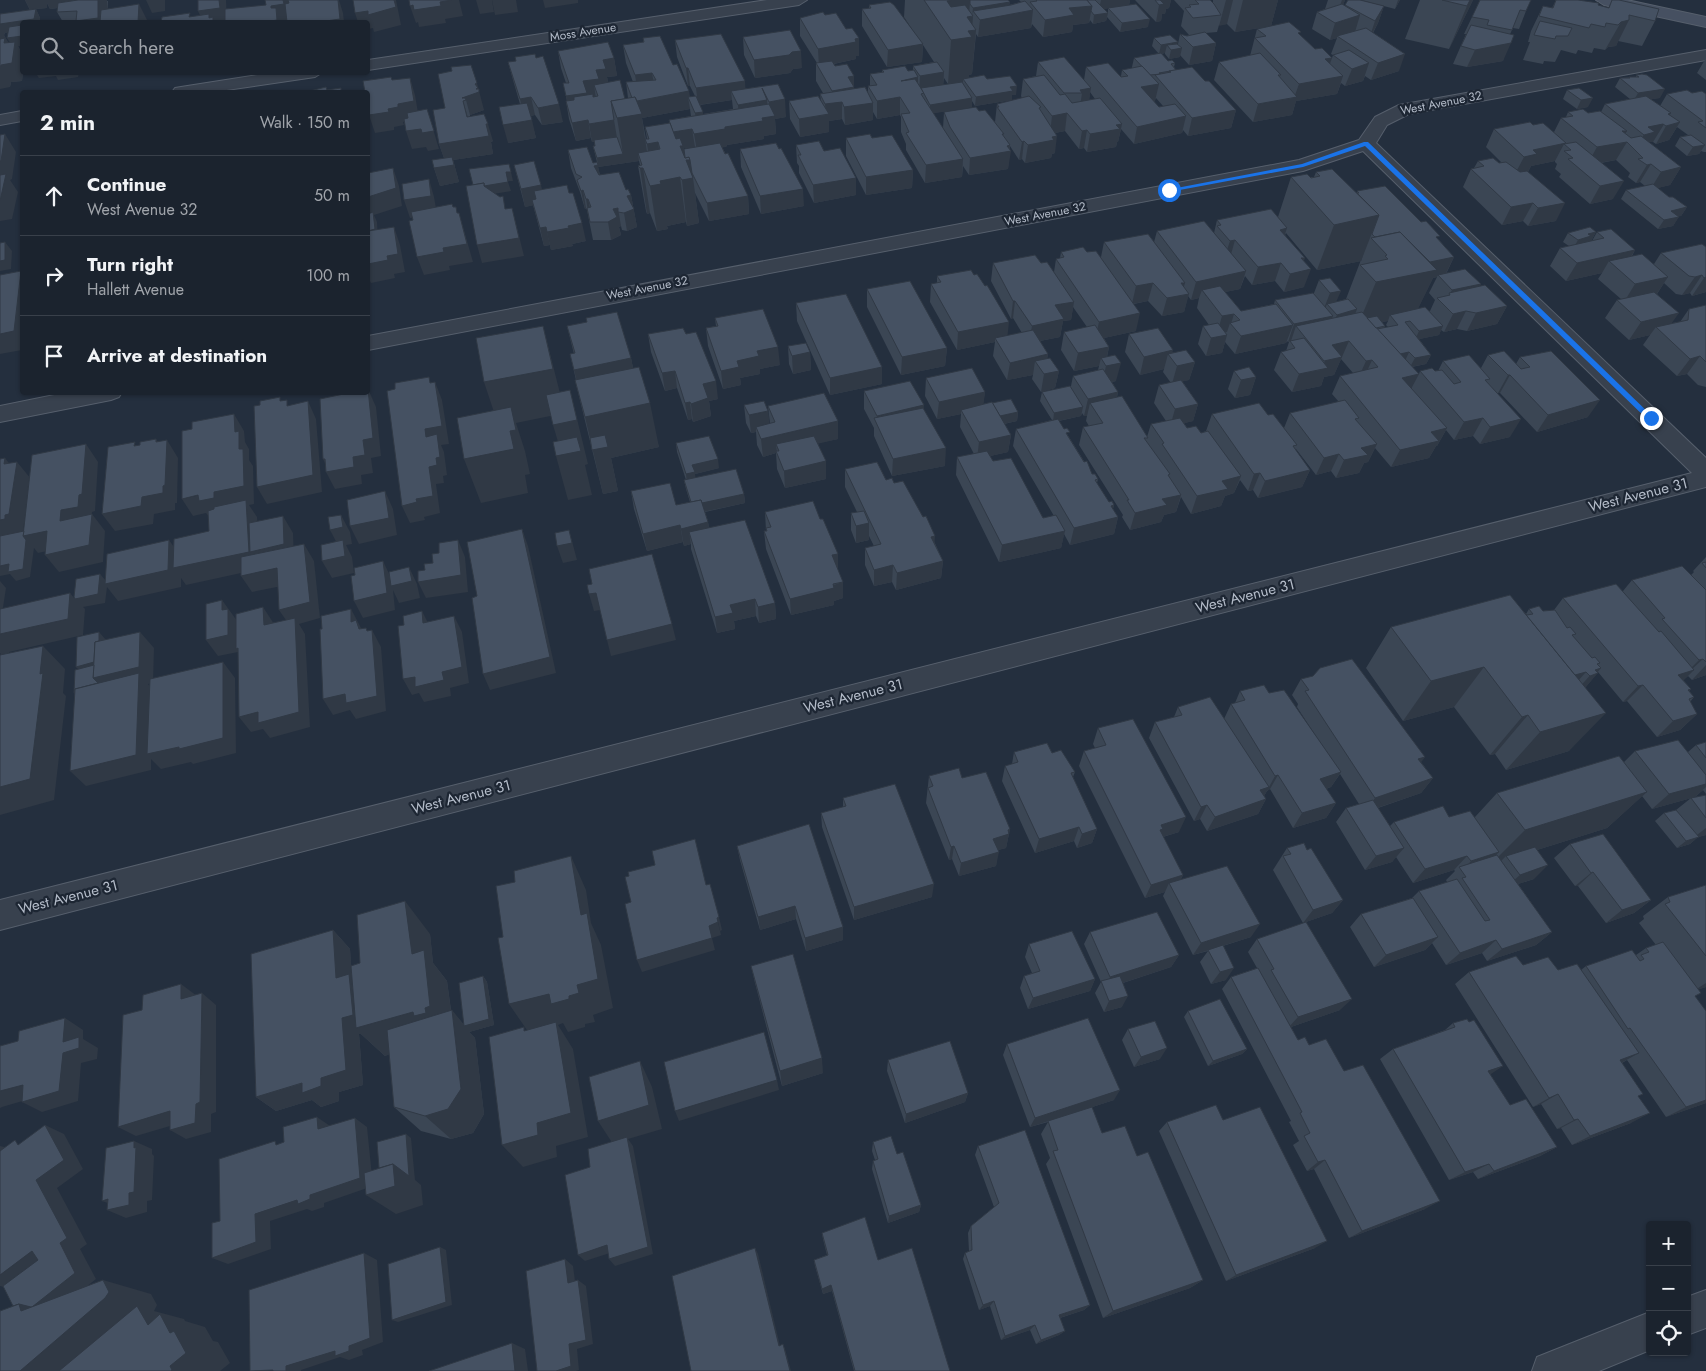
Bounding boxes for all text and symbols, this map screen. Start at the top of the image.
street label: Moss Avenue [549,18,617,46]
search box [20,20,370,75]
icon: search [38,34,66,62]
text: Search here [78,34,174,61]
street label: West Avenue 32 [1399,86,1484,120]
text: 2 min [40,108,95,138]
text: Walk · 150 m [260,111,350,134]
text: Continue [87,171,166,198]
route start [1158,179,1181,202]
icon: ahead [40,182,68,210]
text: 50 m [314,184,350,207]
street label: West Avenue 32 [1003,197,1088,231]
text: West Avenue 32 [87,198,197,221]
text: Turn right [87,251,173,278]
icon: right [40,262,68,290]
text: 100 m [306,264,350,287]
street label: West Avenue 32 [605,271,690,305]
text: Hallett Avenue [87,278,184,301]
icon: arrive [40,342,68,370]
text: Arrive at destination [87,342,267,369]
route end [1640,407,1663,430]
street label: West Avenue 31 [1586,472,1690,518]
street label: West Avenue 31 [1193,573,1297,619]
street label: West Avenue 31 [801,673,905,719]
street label: West Avenue 31 [409,774,513,820]
street label: West Avenue 31 [16,874,120,920]
map controls [1646,1221,1691,1356]
button: + [1646,1221,1691,1266]
button: − [1646,1266,1691,1311]
button: locate [1646,1311,1691,1356]

